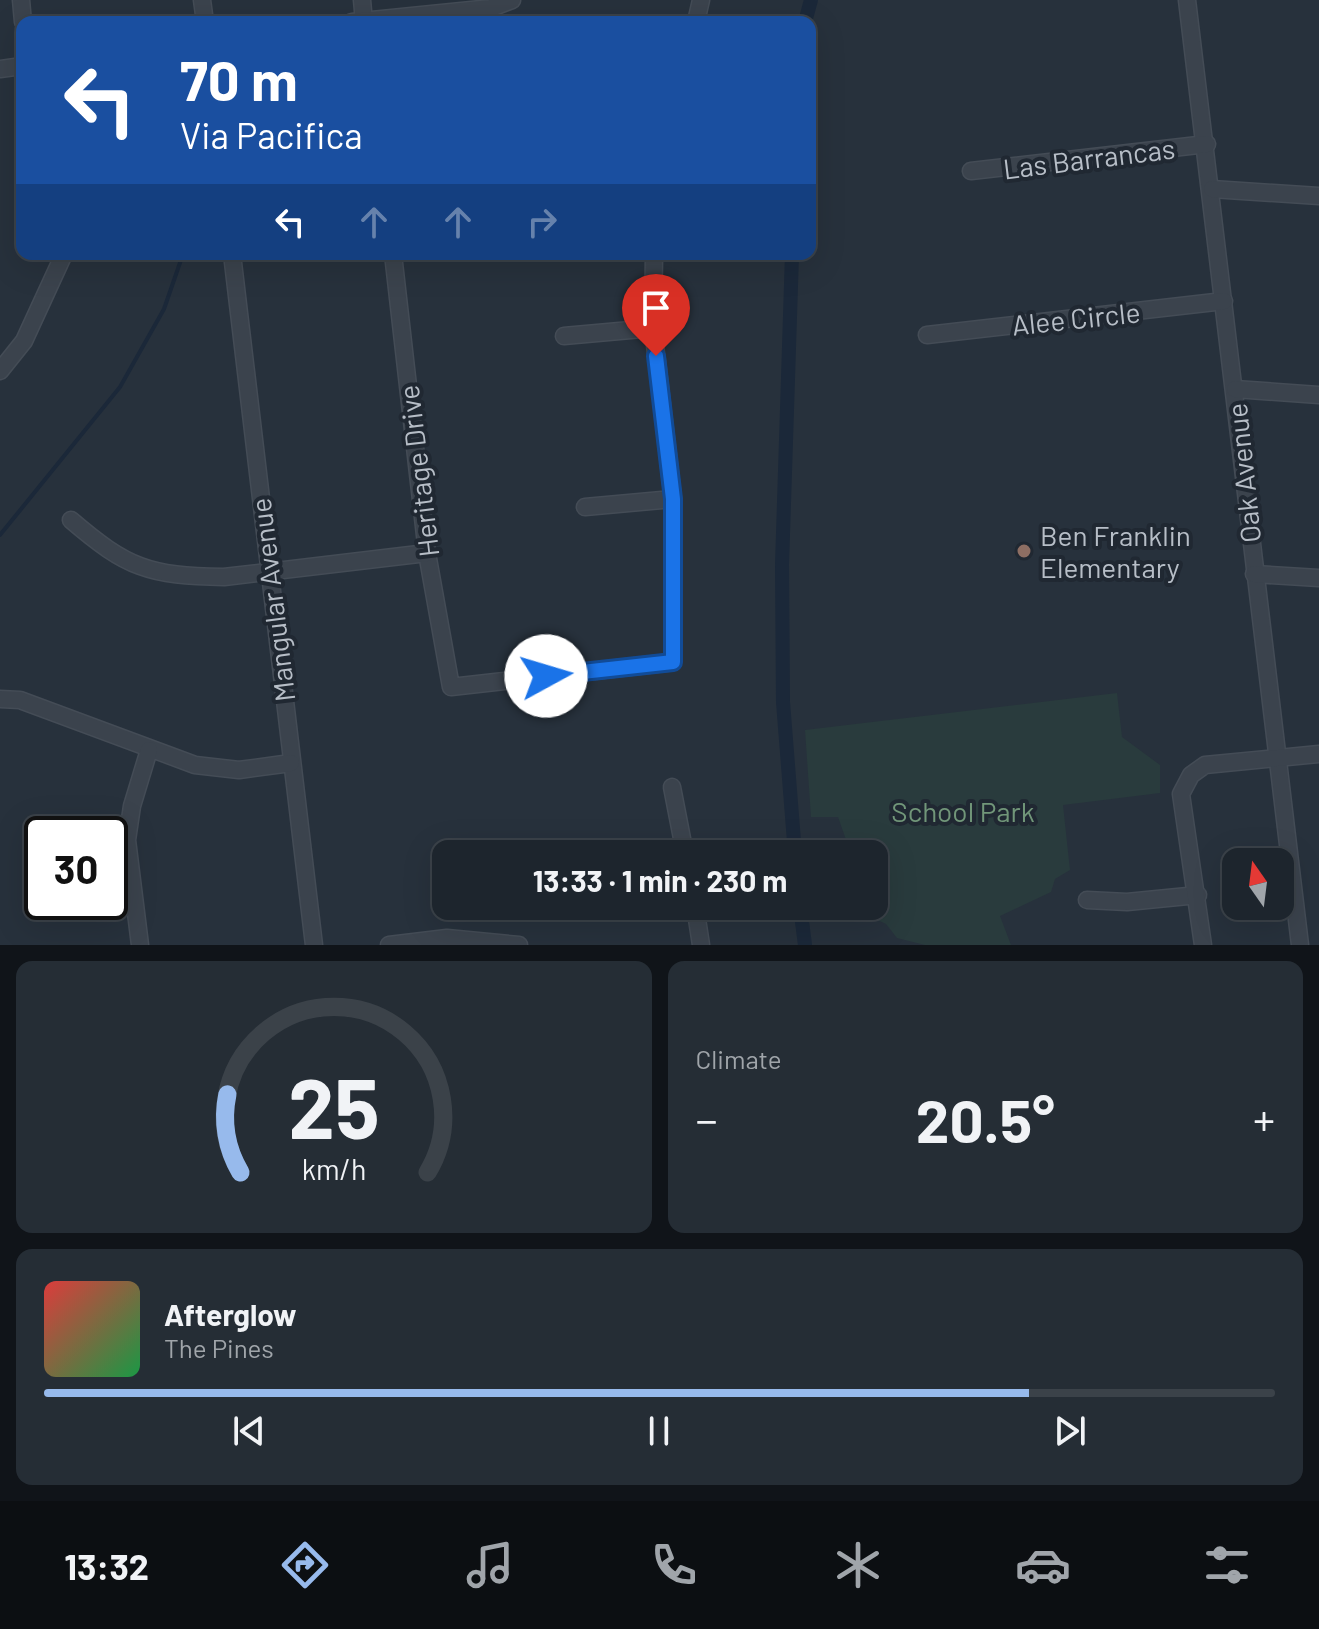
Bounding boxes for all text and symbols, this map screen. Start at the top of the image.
text: 70 m [180,45,298,112]
icon: left [48,48,152,152]
text: Via Pacifica [180,113,363,156]
street label: Las Barrancas [1001,131,1177,185]
icon: left [268,200,312,244]
icon: ahead [352,200,396,244]
icon: ahead [436,200,480,244]
icon: right [520,200,564,244]
pin [622,274,690,356]
icon: arrive [634,286,678,330]
street label: Alee Circle [1010,294,1142,342]
street label: Heritage Drive [391,383,445,559]
street label: Oak Avenue [1219,402,1267,544]
street label: Mangular Avenue [243,496,301,704]
place label: Ben Franklin Elementary [1040,518,1191,584]
marker: Ben Franklin Elementary [1015,542,1033,560]
position arrow [504,634,588,718]
park label: School Park [891,794,1035,828]
speed limit sign: 30 [24,816,128,920]
north arrow [1222,848,1294,920]
map controls [1222,848,1294,920]
text: 13:33 · 1 min · 230 m [533,862,787,898]
text: Climate [696,1043,782,1074]
text: 25 [288,1056,379,1156]
text: 20.5° [916,1083,1055,1155]
text: − [696,1092,718,1145]
text: + [1253,1092,1275,1145]
text: km/h [301,1151,366,1186]
text: Afterglow [164,1296,297,1332]
text: The Pines [164,1332,274,1363]
icon: previous [227,1409,271,1453]
icon: pause [637,1409,681,1453]
icon: next [1048,1409,1092,1453]
icon: directions [277,1537,333,1593]
icon: music [462,1537,518,1593]
icon: phone [646,1537,702,1593]
icon: climate [830,1537,886,1593]
icon: car [1015,1537,1071,1593]
icon: filters [1199,1537,1255,1593]
text: 13:32 [64,1544,149,1587]

